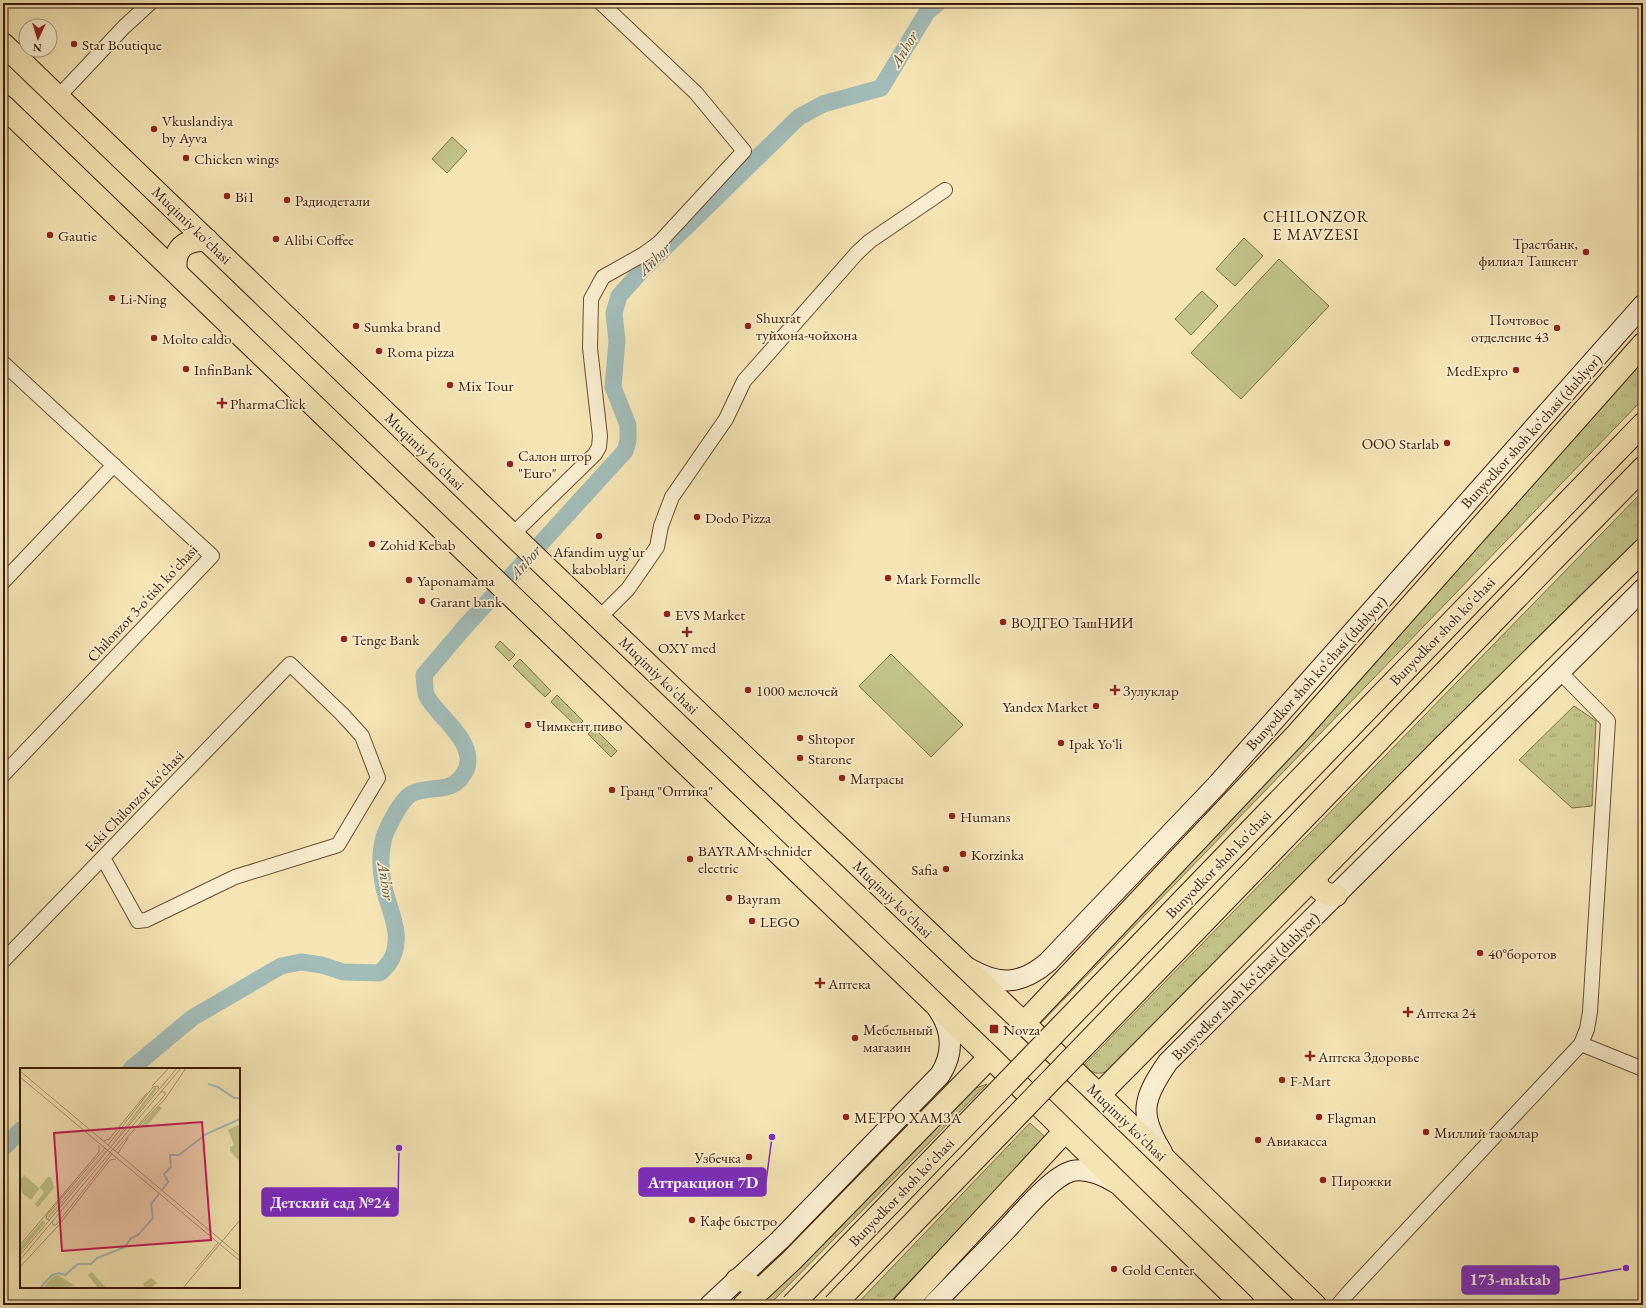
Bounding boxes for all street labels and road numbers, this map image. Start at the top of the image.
street label: Muqimiy ko'chasi [148,182,236,268]
street label: Bunyodkor shoh koʻchasi (dublyor) [1456,350,1606,512]
street label: Muqimiy ko'chasi [381,408,469,494]
street label: Chilonzor 3-o'tish ko'chasi [83,540,202,666]
street label: Bunyodkor shoh ko'chasi [1385,572,1499,689]
street label: Bunyodkor shoh koʻchasi (dublyor) [1241,592,1391,754]
street label: Muqimiy ko'chasi [615,632,703,718]
street label: Eski Chilonzor ko'chasi [80,746,188,856]
street label: Bunyodkor shoh ko'chasi [1161,805,1275,922]
street label: Muqimiy ko'chasi [849,856,937,942]
street label: Bunyodkor shoh koʻchasi (dublyor) [1167,908,1323,1064]
street label: Muqimiy ko'chasi [1083,1079,1171,1165]
street label: Bunyodkor shoh ko'chasi [844,1133,958,1250]

